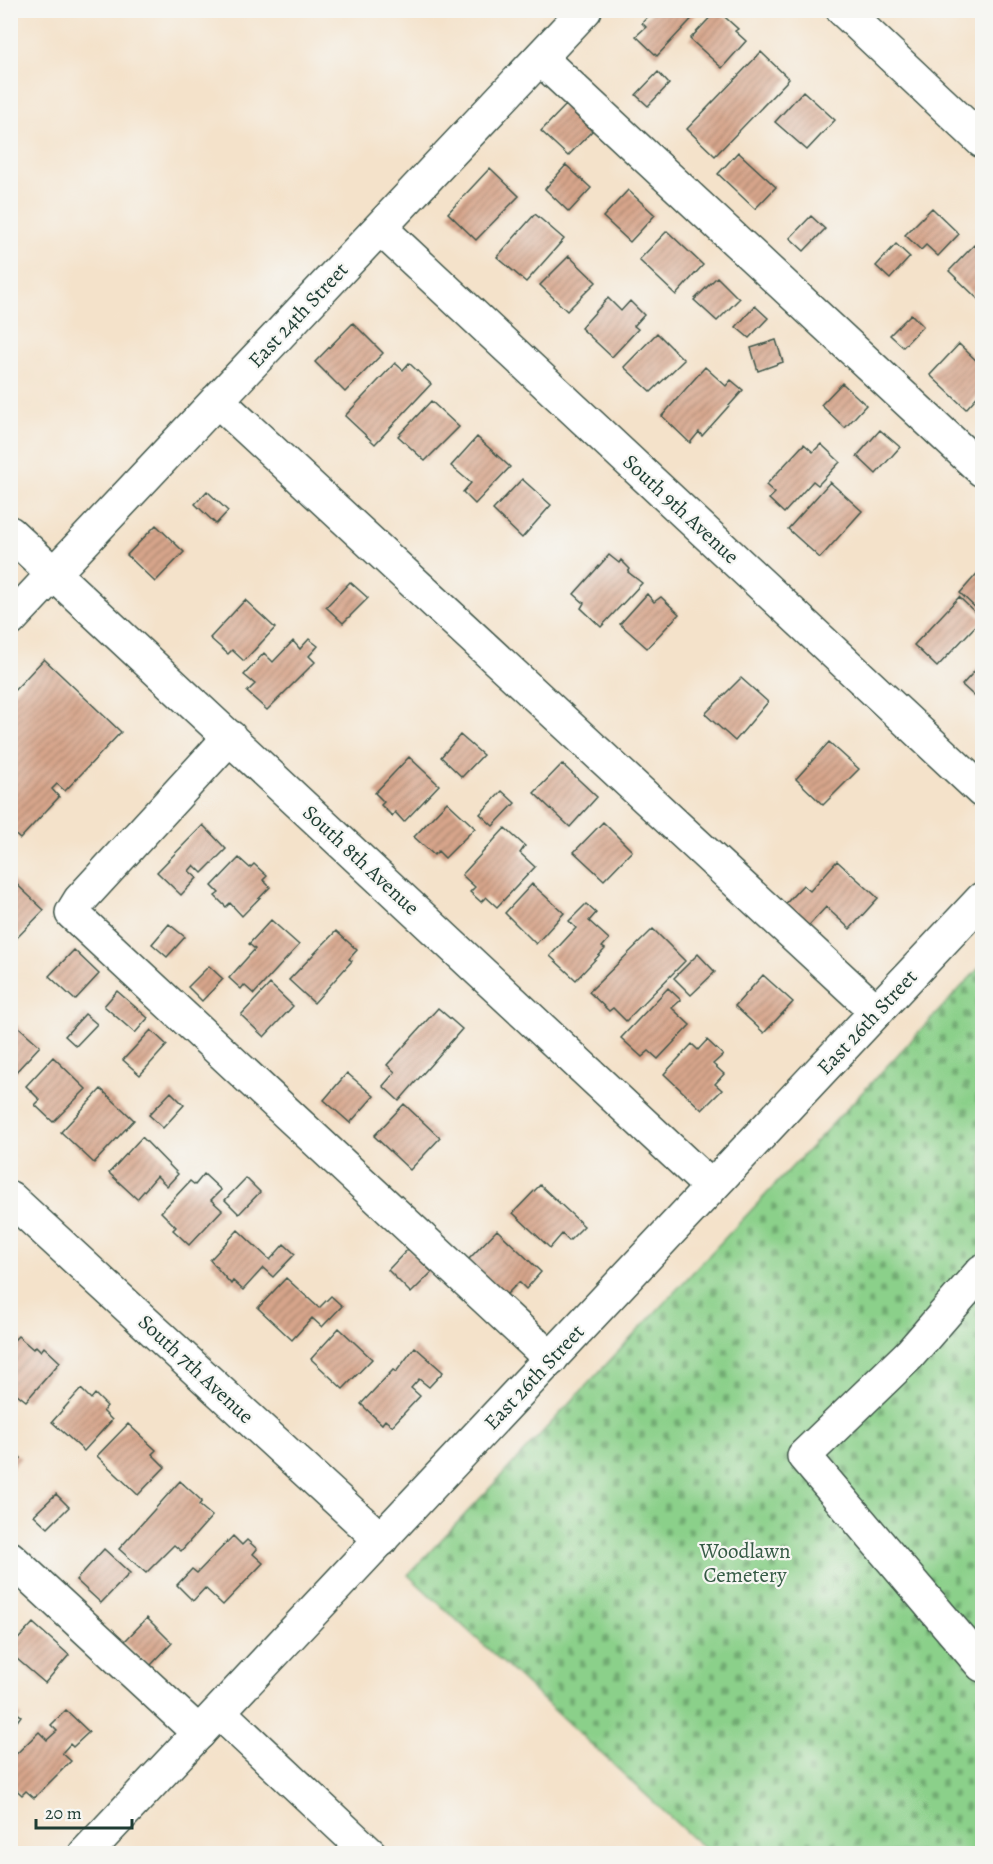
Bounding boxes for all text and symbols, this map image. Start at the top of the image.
street label: East 24th Street [242,256,354,374]
street label: South 9th Avenue [617,448,745,570]
street label: South 8th Avenue [297,799,425,921]
street label: East 26th Street [811,963,923,1081]
street label: South 7th Avenue [132,1308,260,1430]
street label: East 26th Street [478,1318,590,1436]
park label: Woodlawn Cemetery [698,1537,791,1589]
scale bar [36,1792,132,1830]
text: 20 m [45,1801,82,1825]

